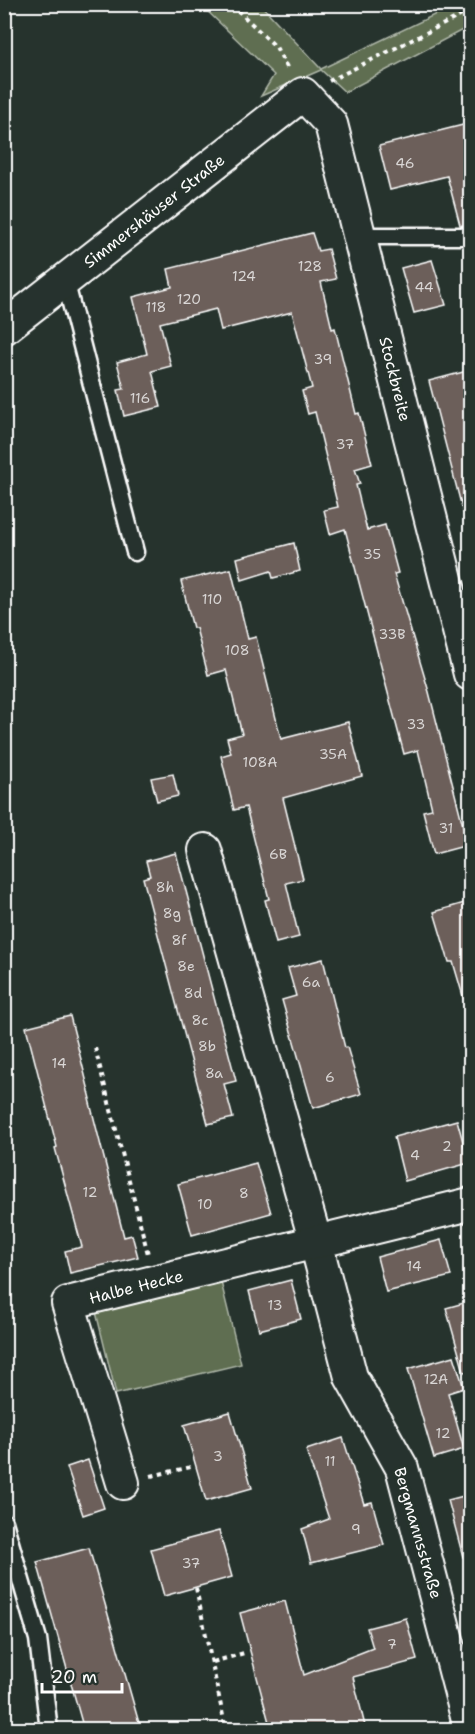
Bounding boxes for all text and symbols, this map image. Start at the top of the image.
street label: Simmershäuser Straße [79,149,229,273]
house number: 46 [395,154,415,172]
house number: 128 [298,257,322,275]
house number: 124 [232,267,256,285]
house number: 44 [414,278,434,296]
house number: 120 [177,290,201,308]
house number: 118 [146,298,166,316]
street label: Stockbreite [374,335,416,423]
house number: 39 [314,350,332,368]
house number: 116 [130,389,150,407]
house number: 37 [336,435,354,453]
house number: 35 [363,545,381,563]
house number: 110 [202,590,222,608]
house number: 33B [378,625,406,643]
house number: 108 [225,641,249,659]
house number: 33 [407,715,425,733]
house number: 35A [319,745,347,763]
house number: 108A [242,753,278,771]
house number: 31 [439,819,453,837]
house number: 6B [269,845,287,863]
house number: 8h [156,878,174,896]
house number: 8g [163,904,181,922]
house number: 8f [172,931,187,949]
house number: 8e [177,957,195,975]
house number: 6a [302,973,320,991]
house number: 8d [184,984,202,1002]
house number: 8c [192,1011,208,1029]
house number: 8b [198,1037,216,1055]
house number: 14 [51,1054,67,1072]
house number: 8a [205,1064,223,1082]
house number: 6 [325,1068,335,1086]
house number: 2 [442,1137,452,1155]
house number: 4 [410,1146,420,1164]
house number: 12 [83,1183,97,1201]
house number: 8 [239,1184,249,1202]
house number: 10 [197,1195,213,1213]
house number: 14 [406,1257,422,1275]
street label: Halbe Hecke [87,1265,185,1309]
house number: 13 [268,1296,282,1314]
house number: 12A [424,1370,448,1388]
house number: 12 [436,1424,450,1442]
house number: 3 [213,1447,223,1465]
house number: 11 [324,1452,336,1470]
street label: Bergmannsstraße [389,1465,447,1601]
house number: 9 [351,1520,361,1538]
house number: 37 [182,1554,200,1572]
house number: 7 [387,1635,397,1653]
scale bar [42,1656,122,1694]
text: 20 m [51,1665,97,1689]

